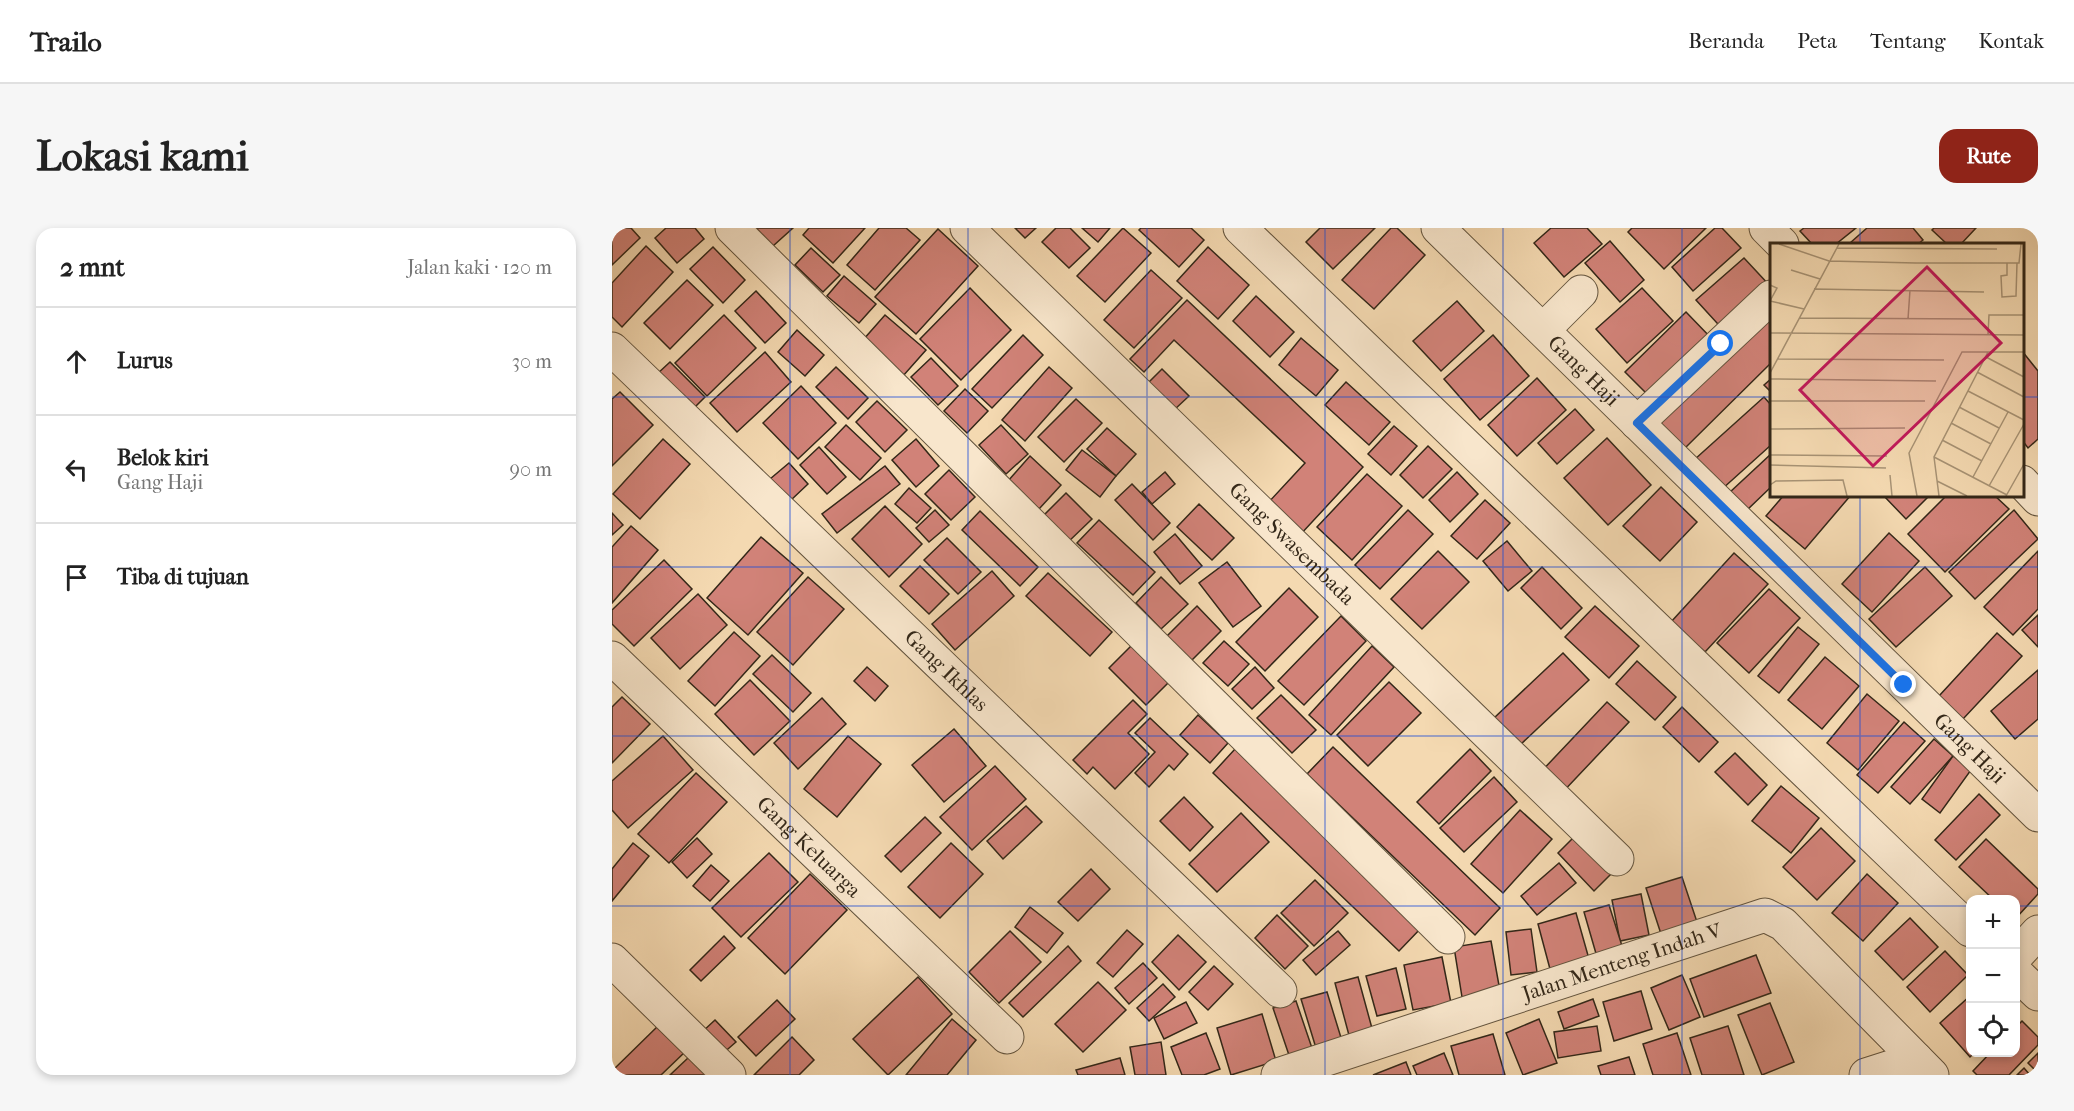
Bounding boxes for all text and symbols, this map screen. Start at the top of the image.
text: Trailo [30,25,102,58]
text: Beranda [1688,29,1764,53]
text: Peta [1797,29,1837,53]
text: Tentang [1870,29,1946,53]
text: Kontak [1979,29,2044,53]
button: Rute [1939,129,2038,183]
text: Lokasi kami [36,132,249,181]
inset map [1770,243,2023,496]
text: 2 mnt [60,252,125,283]
text: Jalan kaki · 120 m [407,256,552,279]
street label: Gang Haji [1543,330,1625,411]
route start [1707,330,1733,356]
icon: ahead [60,345,93,378]
text: Lurus [117,348,173,374]
text: 30 m [512,350,552,373]
text: Belok kiri [117,445,209,471]
icon: left [60,453,93,486]
text: 90 m [510,458,552,481]
text: Gang Haji [117,471,203,494]
street label: Gang Swasembada [1224,477,1360,610]
icon: arrive [60,561,93,594]
text: Tiba di tujuan [117,564,249,590]
street label: Gang Ikhlas [900,625,993,716]
route end [1890,671,1916,697]
street label: Gang Haji [1929,708,2011,789]
street label: Gang Keluarga [752,792,866,903]
map controls [1966,895,2020,1057]
button: + [1966,895,2020,949]
street label: Jalan Menteng Indah V [1517,918,1726,1007]
button: − [1966,949,2020,1003]
button: locate [1966,1003,2020,1057]

